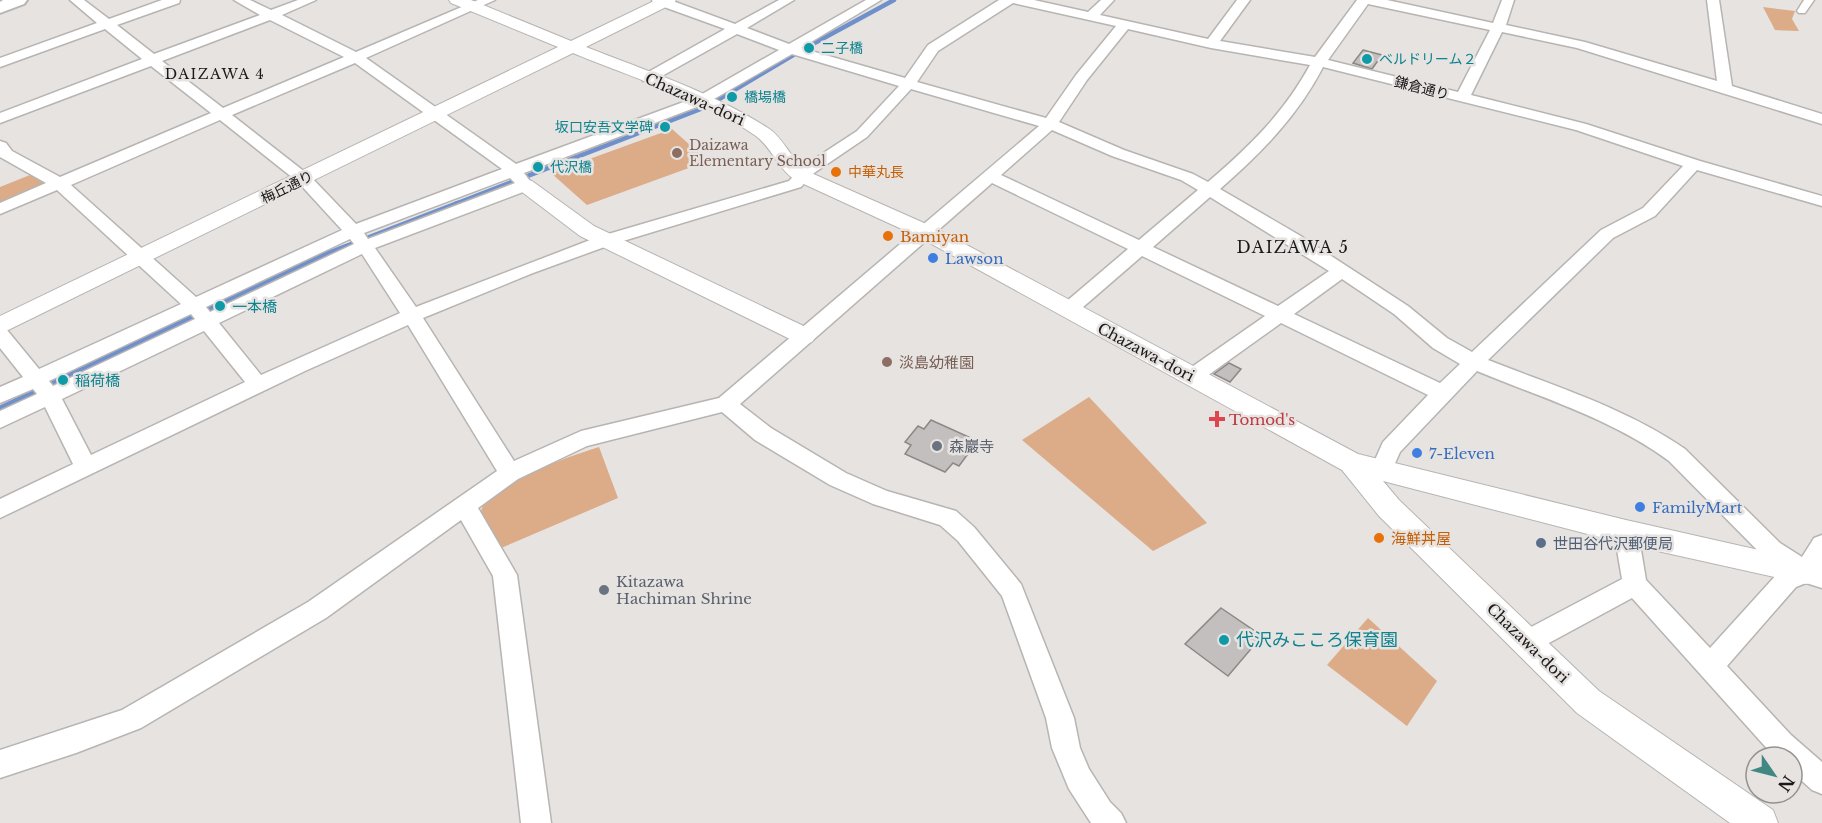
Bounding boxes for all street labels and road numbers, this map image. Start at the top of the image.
street label: Chazawa-dori [642,69,748,129]
street label: 鎌倉通り [1393,72,1451,104]
street label: 梅丘通り [258,167,316,207]
street label: Chazawa-dori [1094,318,1198,386]
street label: Chazawa-dori [1483,599,1573,687]

